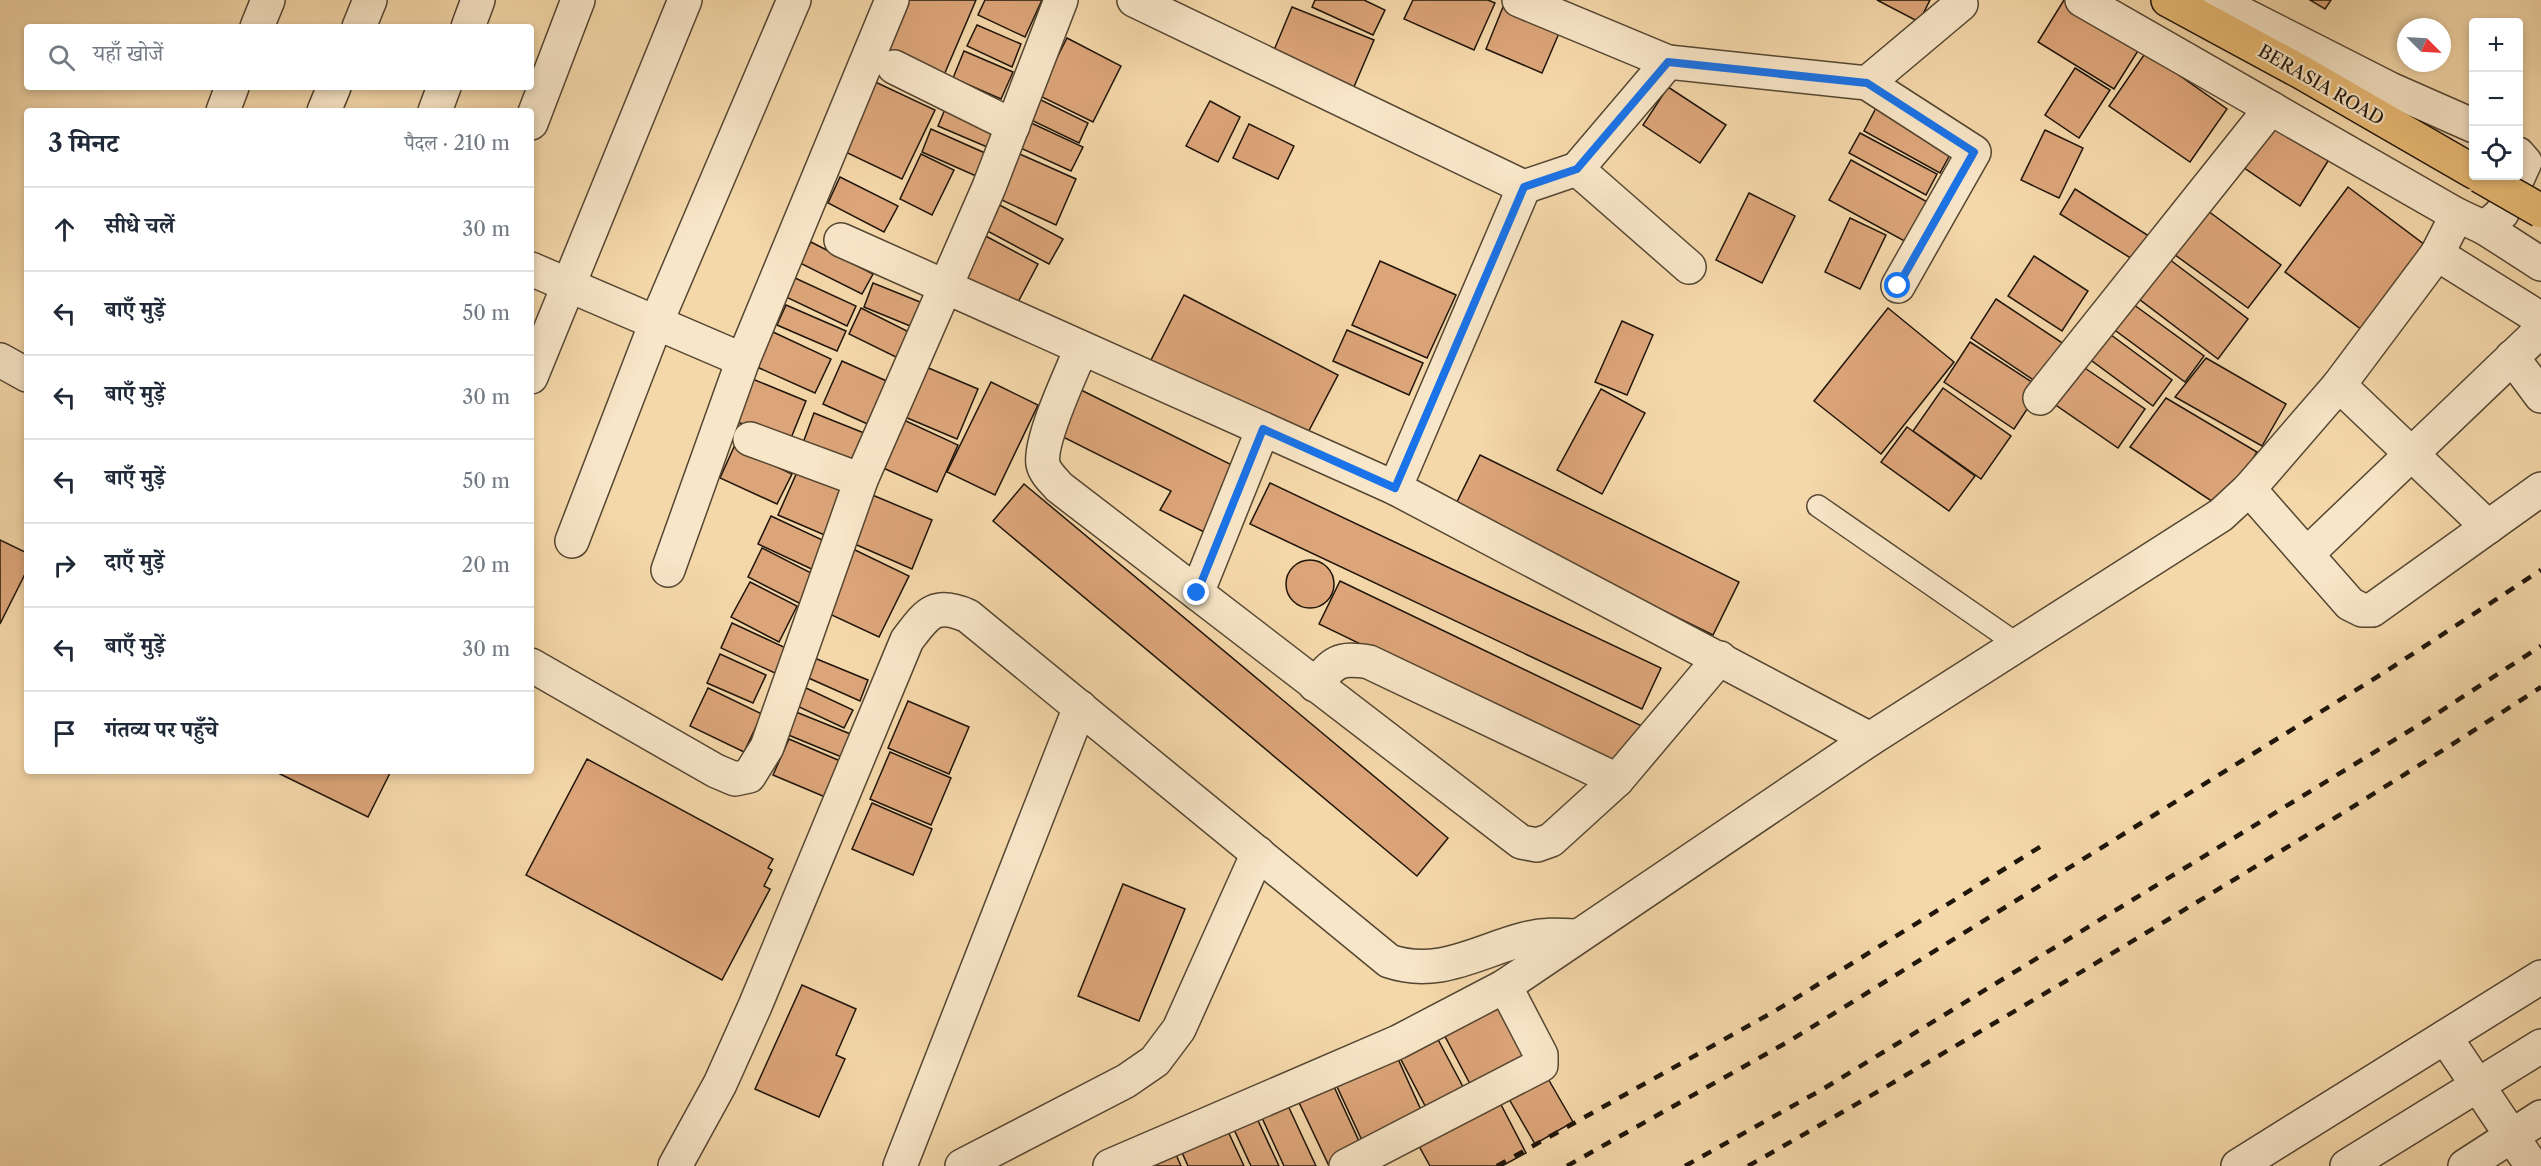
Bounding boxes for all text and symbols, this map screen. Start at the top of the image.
north arrow [2397,18,2451,72]
map controls [2469,18,2523,180]
button: + [2469,18,2523,72]
search box [24,24,534,90]
text: यहाँ खोजें [93,40,163,67]
street label: BERASIA ROAD [2254,40,2388,130]
icon: search [45,41,78,74]
button: − [2469,72,2523,126]
button: locate [2469,126,2523,180]
text: 3 मिनट [48,127,118,159]
text: पैदल · 210 m [404,131,510,155]
text: सीधे चलें [105,212,174,239]
icon: ahead [48,213,81,246]
text: 30 m [462,217,510,241]
route start [1884,272,1910,298]
text: बाएँ मुड़ें [105,296,165,323]
icon: left [48,297,81,330]
text: 50 m [463,301,510,325]
text: बाएँ मुड़ें [105,380,165,407]
icon: left [48,381,81,414]
text: 30 m [462,385,510,409]
text: बाएँ मुड़ें [105,464,165,491]
icon: left [48,465,81,498]
text: 50 m [463,469,510,493]
text: दाएँ मुड़ें [105,548,164,575]
icon: right [48,549,81,582]
text: 20 m [462,553,510,577]
route end [1183,579,1209,605]
text: बाएँ मुड़ें [105,632,165,659]
icon: left [48,633,81,666]
text: 30 m [462,637,510,661]
text: गंतव्य पर पहुँचे [105,716,218,743]
icon: arrive [48,717,81,750]

